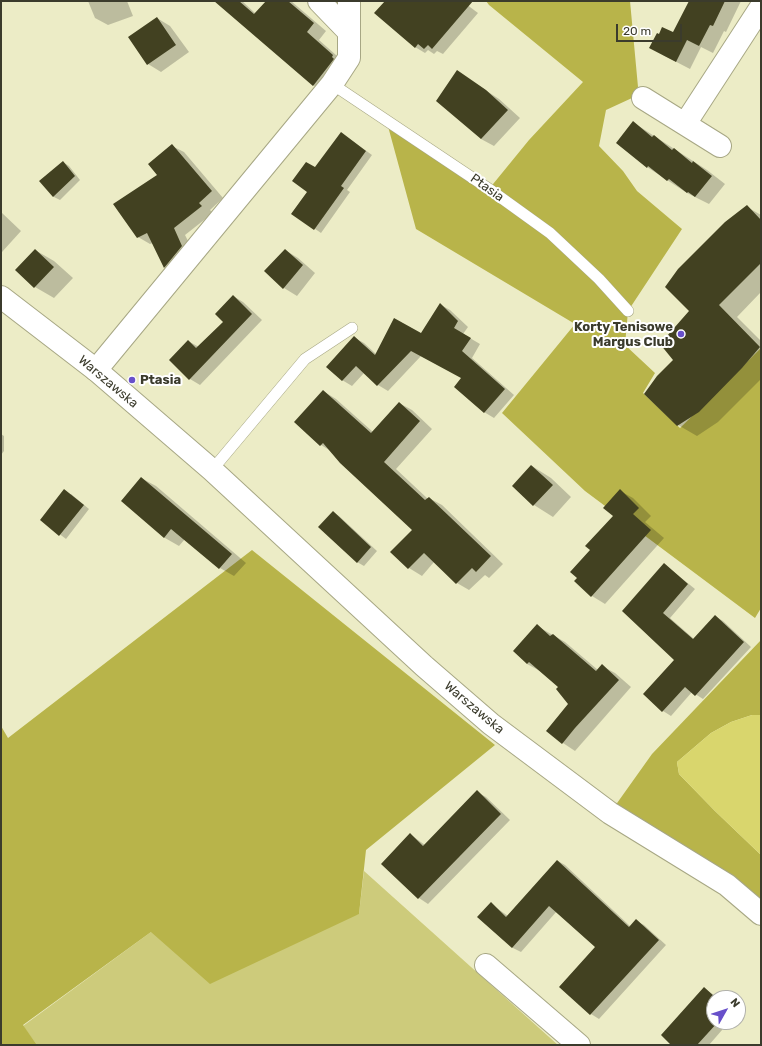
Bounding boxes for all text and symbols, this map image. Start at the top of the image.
scale bar [618,16,684,42]
text: 20 m [623,24,651,38]
street label: Ptasia [467,171,507,205]
place label: Korty Tenisowe Margus Club [574,319,673,350]
marker: Korty Tenisowe Margus Club [676,329,686,339]
street label: Warszawska [75,352,141,412]
place label: Ptasia [140,372,181,388]
marker: Ptasia [127,375,137,385]
street label: Warszawska [441,678,507,738]
north arrow [706,990,746,1030]
text: N [727,996,742,1010]

